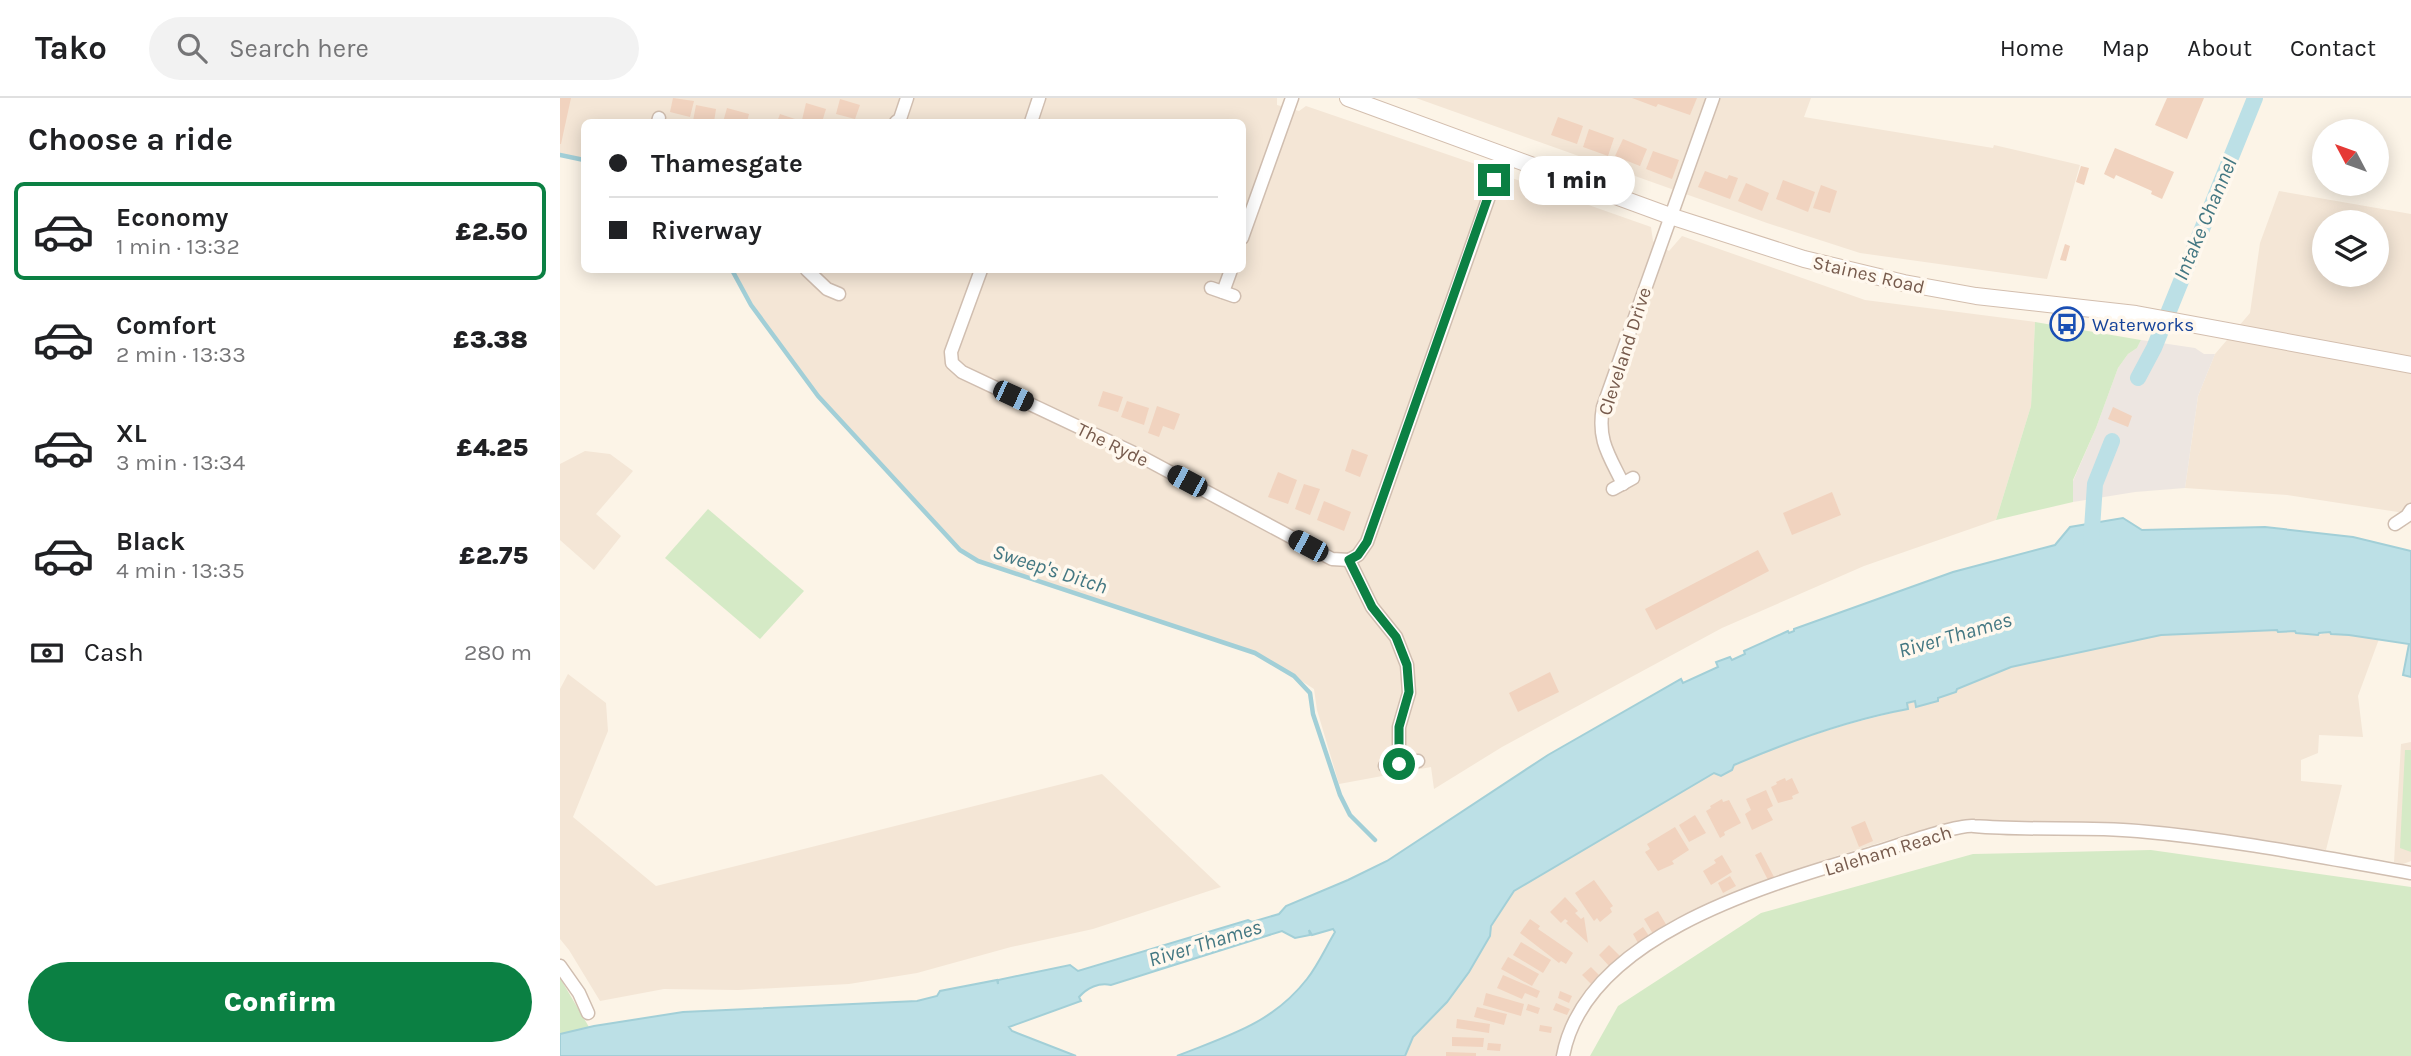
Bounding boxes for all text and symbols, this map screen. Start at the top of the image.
search box [149,17,639,80]
text: Tako [35,29,107,67]
icon: search [173,29,211,67]
text: Search here [229,33,369,64]
text: Home [2000,34,2064,62]
text: Map [2102,34,2149,62]
text: About [2187,34,2252,62]
text: Contact [2290,34,2376,62]
north arrow [2312,119,2389,196]
map controls [2312,119,2389,287]
text: Choose a ride [28,121,233,158]
text: Thamesgate [651,148,803,179]
water label: Intake Channel [2168,154,2242,284]
callout: 1 min [1518,155,1634,204]
route end [1478,164,1510,196]
text: 1 min [1547,167,1607,194]
icon: car [32,200,95,263]
text: Economy [116,202,228,233]
button: layers [2312,210,2389,287]
text: Riverway [651,215,762,246]
text: £2.50 [455,216,528,247]
text: 1 min · 13:32 [116,233,240,260]
street label: Staines Road [1811,251,1927,299]
street label: Cleveland Drive [1594,284,1656,418]
bus stop icon: Waterworks [2048,305,2086,343]
icon: car [32,308,95,371]
text: Comfort [116,310,217,341]
place label: Waterworks [2092,314,2194,336]
text: £3.38 [453,324,528,355]
text: 2 min · 13:33 [116,341,246,368]
car [990,378,1037,414]
icon: car [32,416,95,479]
text: XL [116,418,147,449]
street label: The Ryde [1073,418,1152,472]
text: £4.25 [456,432,528,463]
text: 3 min · 13:34 [116,449,245,476]
car [1164,462,1211,500]
icon: car [32,524,95,587]
text: Black [116,526,185,557]
car [1285,527,1332,565]
water label: Sweep's Ditch [990,539,1110,599]
text: £2.75 [459,540,528,571]
text: 4 min · 13:35 [116,557,245,584]
water label: River Thames [1895,607,2015,663]
icon: cash [28,634,66,672]
text: Cash [84,637,144,668]
text: 280 m [464,639,532,666]
route start [1383,748,1415,780]
street label: Laleham Reach [1822,821,1955,881]
water label: River Thames [1146,914,1264,972]
button: Confirm [28,962,532,1042]

